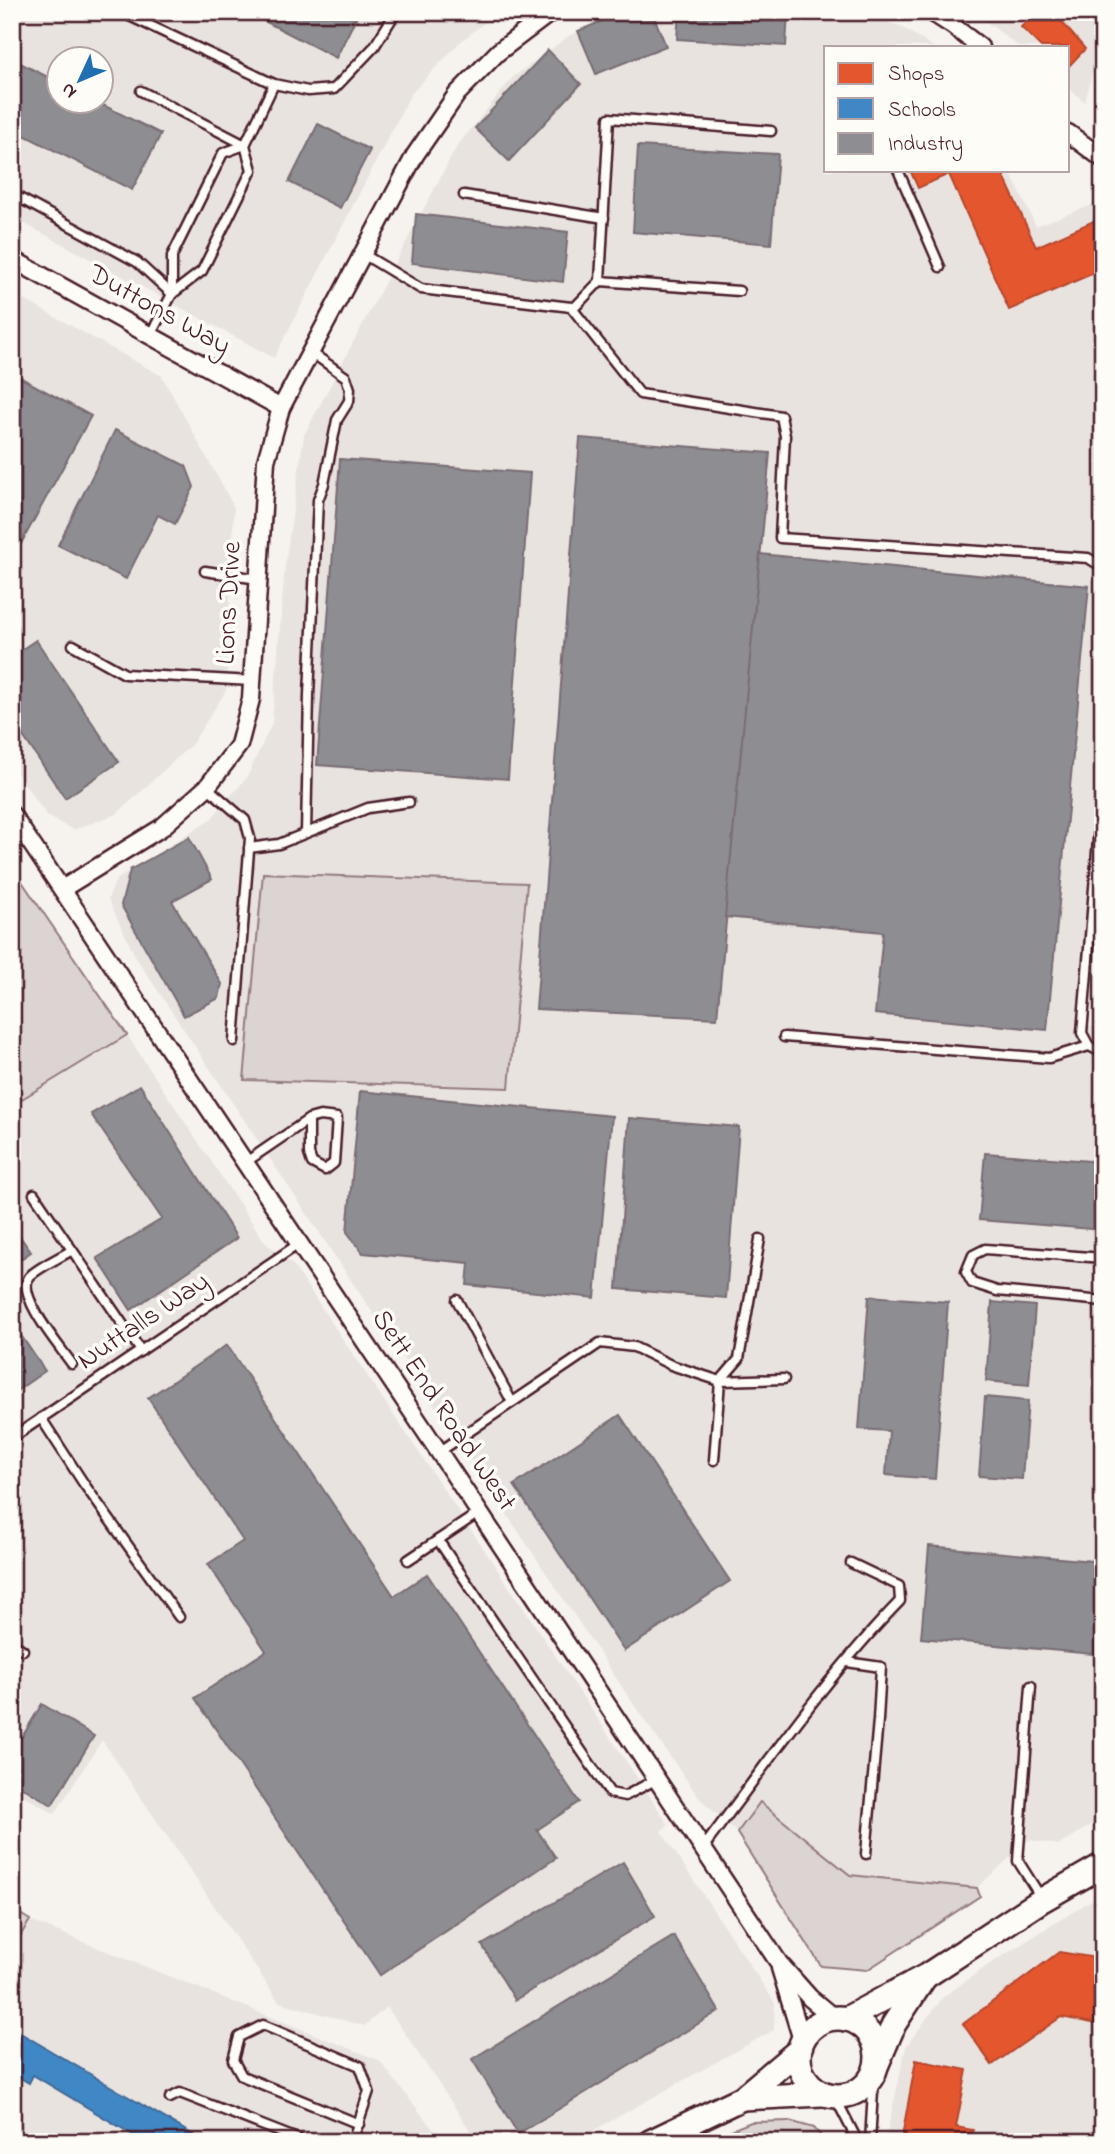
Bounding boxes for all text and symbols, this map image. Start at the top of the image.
north arrow [46,46,116,116]
legend [824,46,1070,172]
text: Shops [888,60,945,90]
text: N [55,76,84,104]
text: Schools [888,96,956,126]
text: Industry [888,130,963,162]
street label: Duttons Way [79,254,238,367]
street label: Lions Drive [206,540,254,666]
street label: Nuttalls Way [70,1263,218,1381]
street label: Sett End Road West [360,1302,526,1520]

